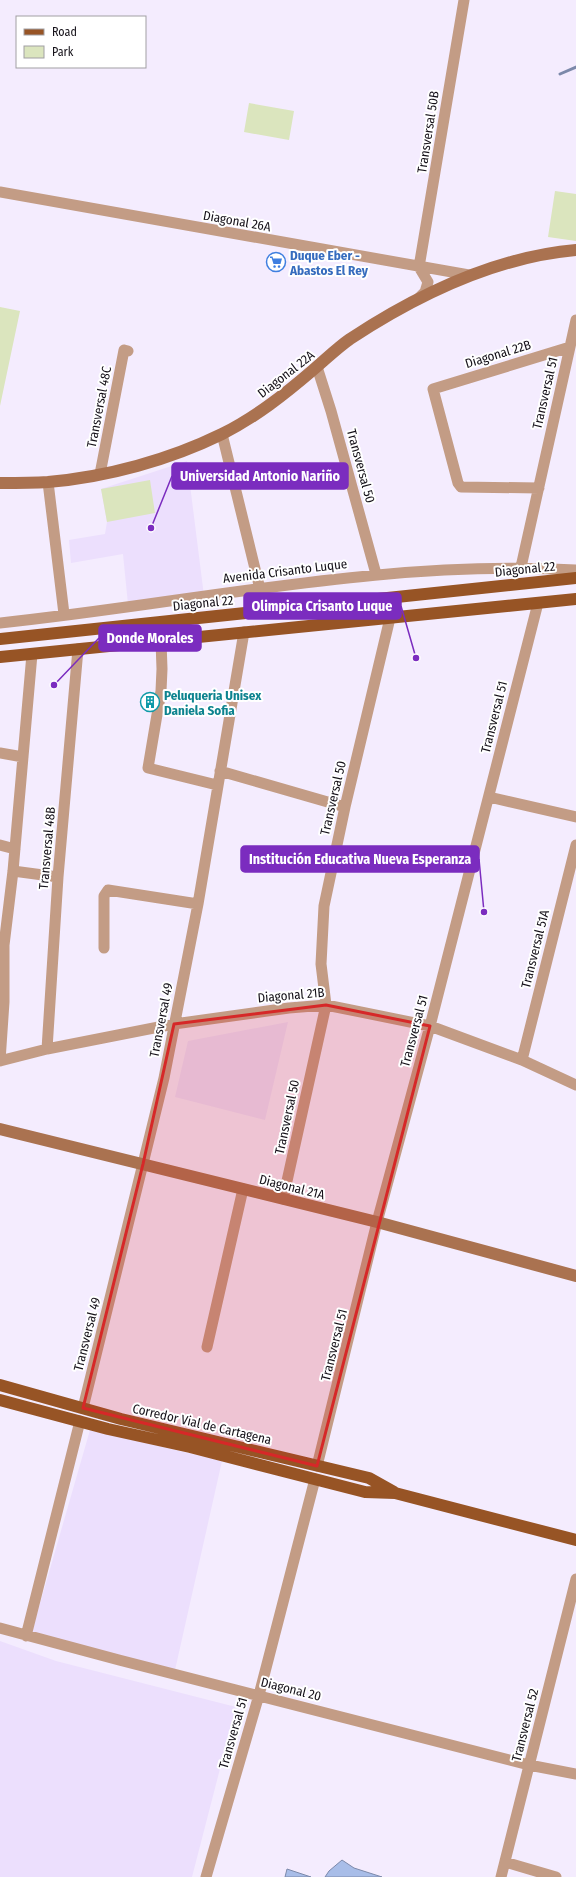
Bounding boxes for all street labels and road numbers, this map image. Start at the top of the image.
street label: Transversal 50B [414,90,442,174]
street label: Diagonal 26A [202,208,272,234]
street label: Diagonal 22B [463,337,533,371]
street label: Diagonal 22A [255,347,317,401]
street label: Transversal 51 [529,356,561,430]
street label: Transversal 48C [84,365,114,449]
street label: Transversal 50 [344,427,378,505]
street label: Avenida Crisanto Luque [222,556,348,586]
street label: Diagonal 22 [494,558,556,580]
street label: Diagonal 22 [172,592,234,614]
street label: Transversal 51 [478,680,510,754]
street label: Transversal 50 [317,759,349,837]
street label: Transversal 48B [36,806,58,890]
street label: Transversal 51A [518,908,552,990]
street label: Transversal 49 [146,982,176,1058]
street label: Diagonal 21B [257,985,325,1005]
street label: Transversal 51 [397,994,431,1068]
street label: Transversal 50 [272,1078,302,1156]
street label: Diagonal 21A [258,1172,326,1202]
street label: Transversal 49 [71,1296,103,1372]
street label: Transversal 51 [318,1308,350,1382]
street label: Corredor Vial de Cartagena [131,1401,273,1447]
street label: Diagonal 20 [259,1674,323,1704]
street label: Transversal 52 [509,1687,541,1763]
street label: Transversal 51 [216,1696,250,1770]

